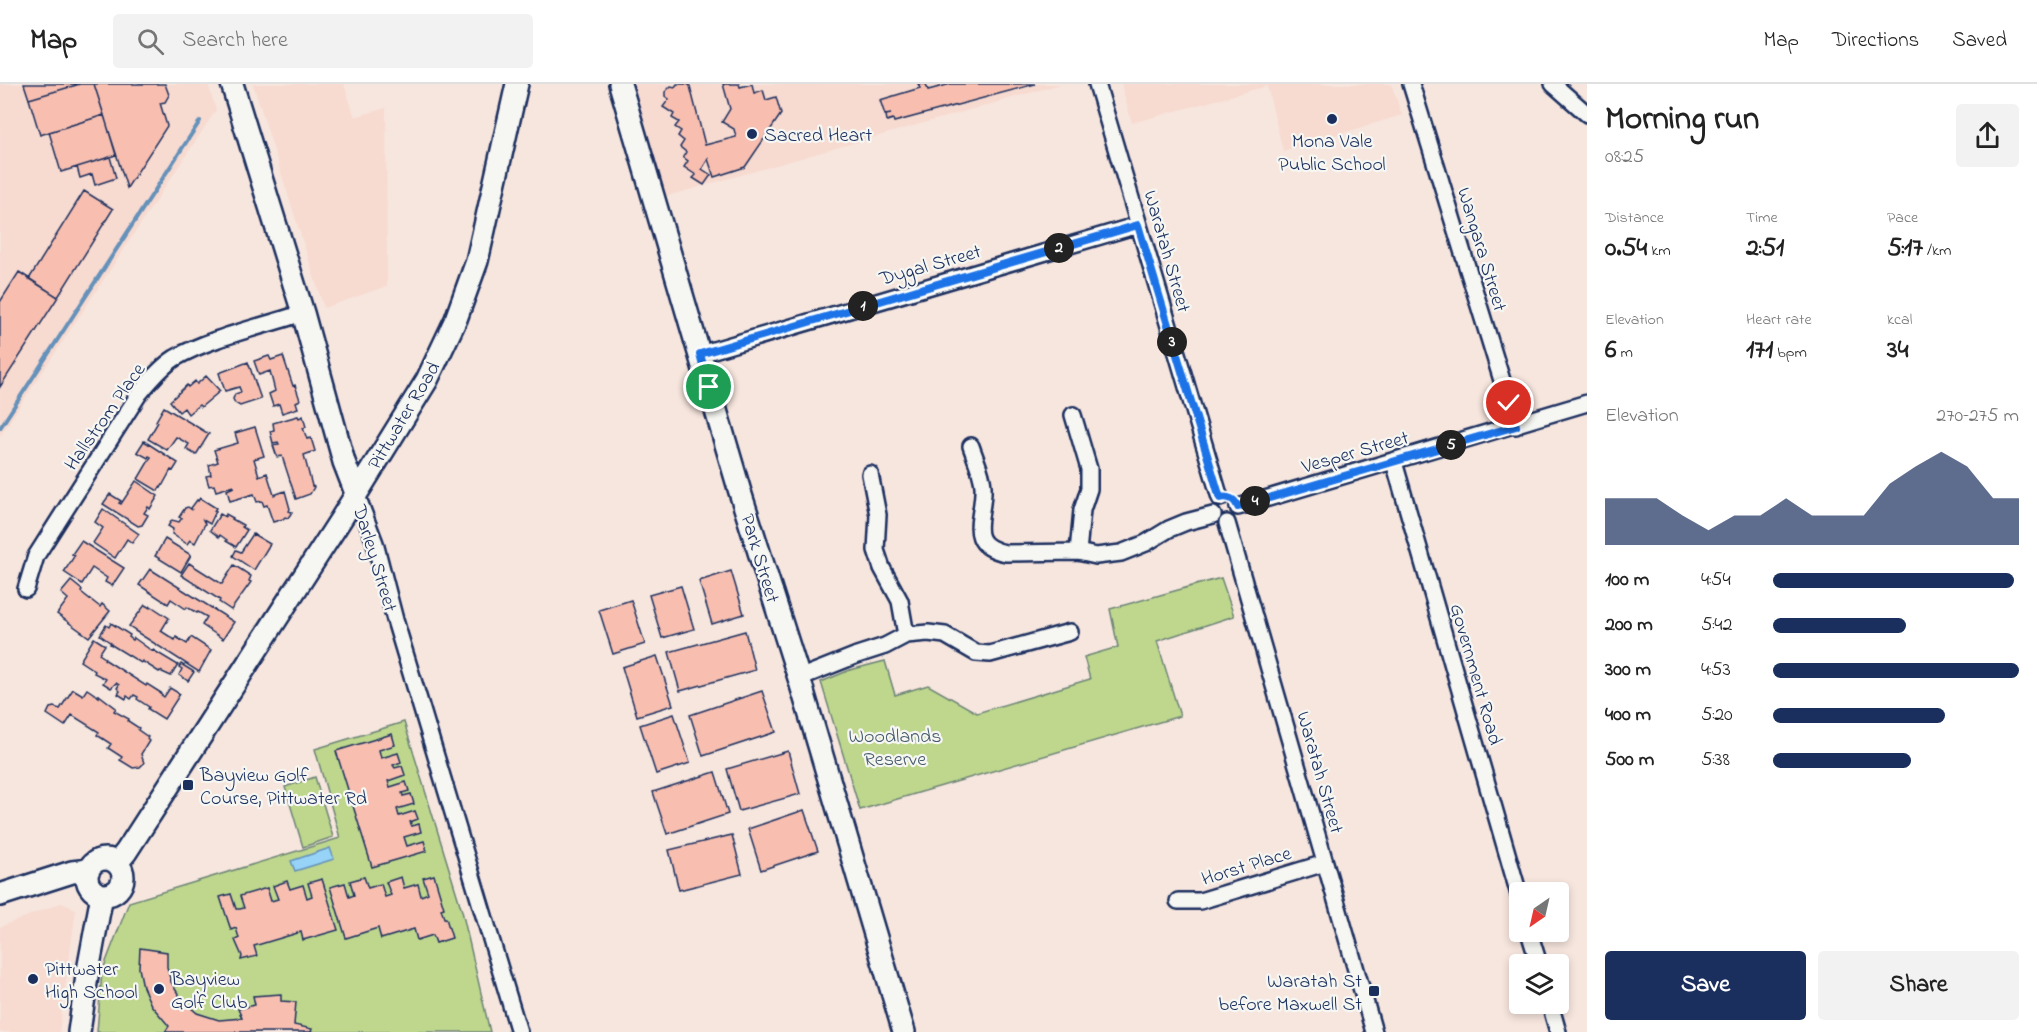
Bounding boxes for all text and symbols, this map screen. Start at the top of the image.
search box [113,14,533,68]
text: Map [30,21,77,62]
icon: search [134,25,167,58]
text: Search here [182,25,288,57]
text: Map [1763,26,1799,56]
text: Directions [1832,26,1919,56]
text: Saved [1952,26,2007,56]
text: Morning run [1605,96,1759,144]
button: share [1956,104,2019,167]
marker: Mona Vale Public School [1325,112,1339,126]
place label: Sacred Heart [764,122,872,151]
marker: Sacred Heart [745,127,759,141]
place label: Mona Vale Public School [1278,128,1386,180]
text: 08:25 [1605,143,1644,172]
street label: Wangara Street [1447,184,1513,316]
street label: Waratah Street [1134,187,1197,316]
text: Distance [1605,206,1664,230]
text: Time [1746,206,1778,230]
text: Pace [1887,206,1918,230]
text: 0.54 [1605,230,1647,268]
text: 2:51 [1746,230,1784,268]
text: 5:17 [1887,230,1923,268]
pin: 2 [1044,233,1074,263]
text: 2 [1055,236,1063,260]
street label: Dygal Street [876,238,985,296]
text: km [1647,239,1671,263]
text: /km [1923,239,1951,263]
pin: 1 [848,291,878,321]
text: 1 [860,294,866,318]
text: Elevation [1605,308,1664,332]
text: Heart rate [1746,308,1812,332]
text: kcal [1887,308,1912,332]
pin: 3 [1157,327,1187,357]
text: 3 [1169,330,1175,354]
text: 6 [1605,332,1616,370]
text: 171 [1746,332,1773,370]
text: 34 [1887,332,1908,370]
text: m [1616,341,1633,365]
text: bpm [1773,341,1807,365]
street label: Pittwater Road [361,357,449,476]
street label: Hallstrom Place [58,358,154,477]
pin [683,361,734,412]
icon: arrive [692,370,725,403]
pin [1483,377,1534,428]
icon: check [1492,386,1525,419]
text: Elevation [1605,402,1679,431]
text: 270–275 m [1936,402,2019,431]
street label: Vesper Street [1298,424,1413,483]
pin: 5 [1436,430,1466,460]
text: 5 [1446,433,1456,457]
pin: 4 [1240,486,1270,516]
text: 4 [1252,489,1258,513]
street label: Darley Street [343,501,404,616]
street label: Park Street [731,511,786,607]
text: 100 m [1605,566,1649,595]
text: 4:54 [1701,566,1731,595]
street label: Government Road [1441,601,1509,749]
text: 200 m [1605,611,1653,640]
text: 5:42 [1701,611,1732,640]
text: 300 m [1605,656,1651,685]
text: 4:53 [1701,656,1731,685]
text: 400 m [1605,701,1651,730]
text: 5:20 [1701,701,1733,730]
street label: Waratah Street [1287,708,1350,837]
park label: Woodlands Reserve [849,723,941,775]
text: 500 m [1605,746,1654,775]
text: 5:38 [1701,746,1730,775]
place label: Bayview Golf Course, Pittwater Rd [199,762,367,814]
marker: Bayview Golf Course, Pittwater Rd [181,778,195,792]
street label: Horst Place [1198,840,1295,895]
north arrow [1509,882,1569,942]
map controls [1509,882,1569,1014]
button: Save [1605,951,1806,1020]
button: Share [1818,951,2019,1020]
button: layers [1509,954,1569,1014]
place label: Pittwater High School [45,956,138,1009]
place label: Bayview Golf Club [170,966,248,1018]
place label: Waratah St before Maxwell St [1219,968,1362,1020]
marker: Pittwater High School [26,972,40,986]
marker: Bayview Golf Club [152,982,166,996]
marker: Waratah St before Maxwell St [1367,984,1381,998]

